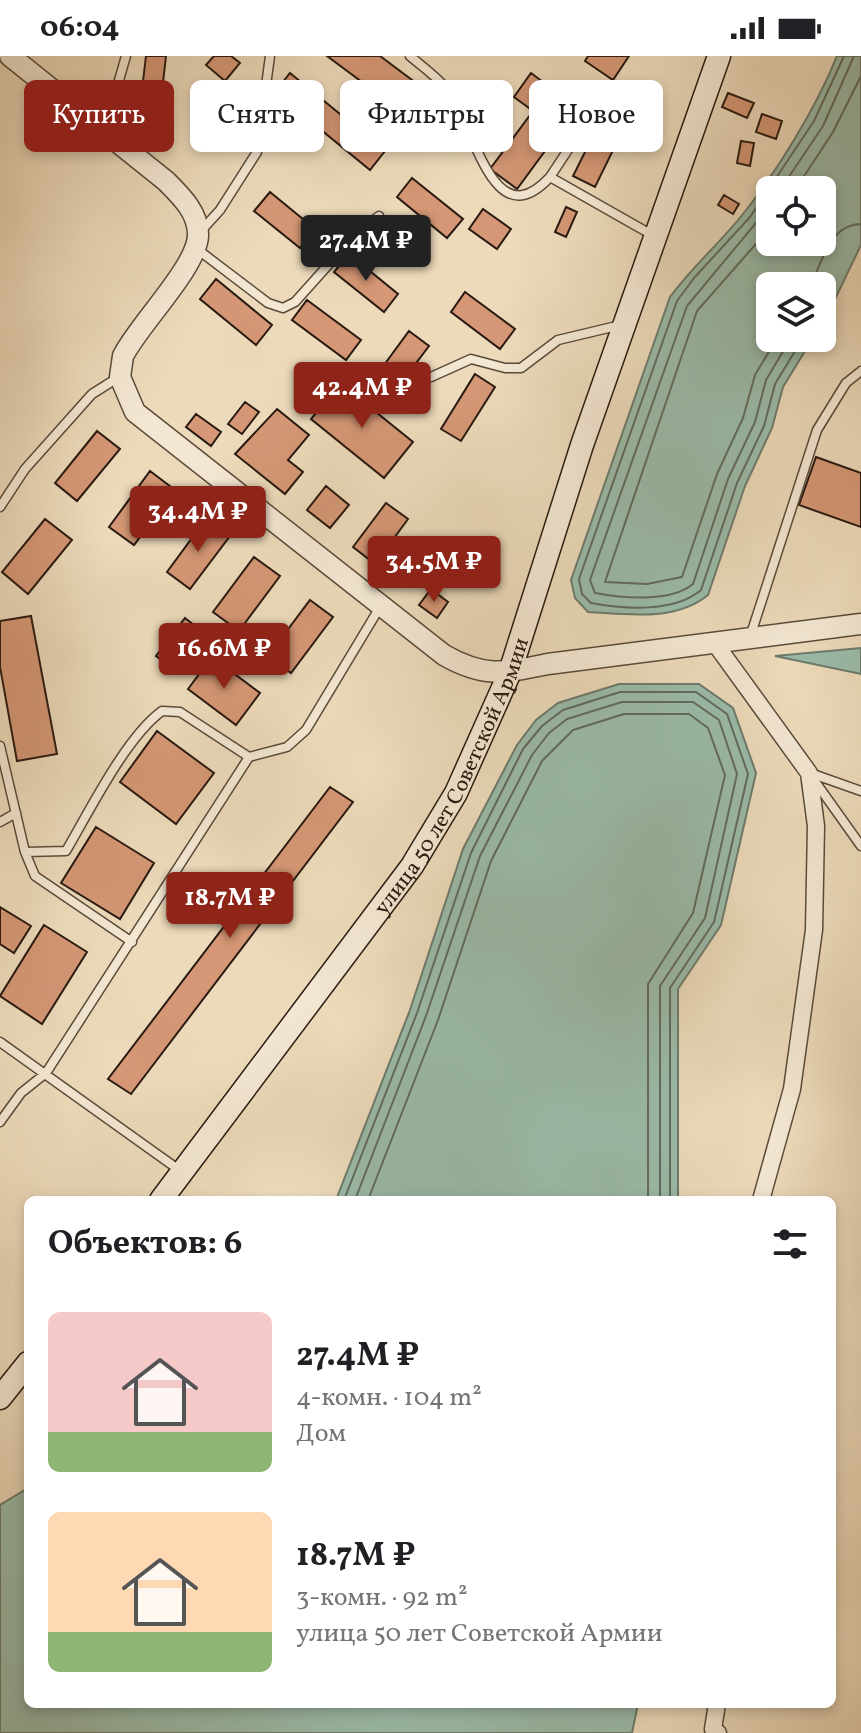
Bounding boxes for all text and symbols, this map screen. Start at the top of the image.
text: 06:04 [40,7,120,49]
chip: Купить [24,80,174,152]
chip: Снять [190,80,324,152]
chip: Фильтры [340,80,513,152]
chip: Новое [529,80,663,152]
map controls [756,176,836,352]
button: locate [756,176,836,256]
pin: 27.4M ₽ [292,215,440,283]
text: 27.4M ₽ [319,223,413,259]
button: layers [756,272,836,352]
pin: 42.4M ₽ [288,362,436,430]
text: 42.4M ₽ [312,370,412,406]
pin: 34.4M ₽ [124,486,272,554]
text: 34.4M ₽ [148,494,248,530]
pin: 34.5M ₽ [360,536,508,604]
text: 34.5M ₽ [386,544,482,580]
pin: 16.6M ₽ [150,623,298,691]
text: 16.6M ₽ [177,631,271,667]
street label: улица 50 лет Советской Армии [367,634,538,922]
pin: 18.7M ₽ [156,872,304,940]
text: 18.7M ₽ [184,880,276,916]
text: Объектов: 6 [48,1221,243,1268]
icon: filters [768,1222,812,1266]
text: 27.4M ₽ [296,1333,419,1380]
icon: home [112,1344,208,1440]
text: 4-комн. · 104 m² [296,1380,482,1416]
text: Дом [296,1416,346,1452]
text: 18.7M ₽ [296,1533,416,1580]
icon: home [112,1544,208,1640]
text: 3-комн. · 92 m² [296,1580,468,1616]
text: улица 50 лет Советской Армии [296,1616,662,1652]

